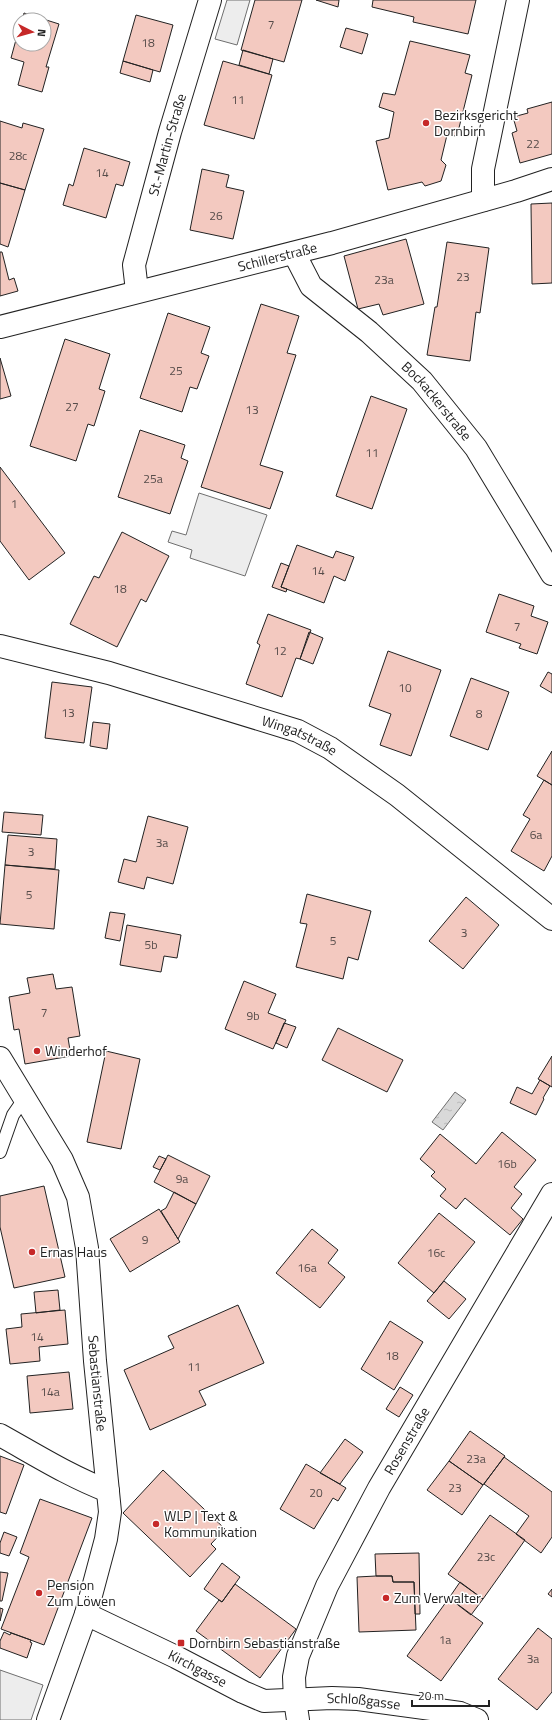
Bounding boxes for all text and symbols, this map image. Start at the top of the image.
north arrow [12,12,52,52]
house number: 7 [268,15,274,34]
text: N [34,28,50,38]
house number: 18 [141,33,155,52]
house number: 11 [231,90,245,109]
street label: St.-Martin-Straße [142,91,191,198]
place label: Bezirksgericht Dornbirn [434,104,518,141]
marker: Bezirksgericht Dornbirn [421,118,431,128]
house number: 22 [526,134,540,153]
house number: 28c [9,146,27,165]
house number: 14 [95,163,109,182]
house number: 26 [209,206,223,225]
street label: Schillerstraße [235,236,319,276]
house number: 23 [456,267,470,286]
house number: 23a [374,270,394,289]
street label: Bockackerstraße [397,356,477,445]
house number: 25 [169,361,183,380]
house number: 27 [65,397,79,416]
house number: 13 [245,400,259,419]
house number: 11 [365,443,379,462]
house number: 25a [143,469,163,488]
house number: 1 [11,494,17,513]
house number: 14 [311,561,325,580]
house number: 18 [113,579,127,598]
house number: 7 [514,617,520,636]
house number: 12 [273,641,287,660]
house number: 10 [398,678,412,697]
house number: 13 [61,703,75,722]
house number: 8 [476,704,483,723]
street label: Wingatstraße [259,710,342,760]
house number: 6a [530,825,542,844]
house number: 3a [156,833,168,852]
house number: 3 [28,842,34,861]
house number: 5 [26,885,33,904]
house number: 3 [461,923,467,942]
house number: 5 [330,931,337,950]
house number: 5b [144,935,158,954]
house number: 7 [41,1003,47,1022]
house number: 9b [246,1006,260,1025]
place label: Winderhof [45,1040,107,1061]
marker: Winderhof [32,1046,42,1056]
house number: 16b [497,1154,517,1173]
house number: 9a [176,1169,188,1188]
house number: 9 [142,1230,149,1249]
place label: Ernas Haus [40,1241,107,1262]
house number: 16c [427,1243,445,1262]
marker: Ernas Haus [27,1247,37,1257]
house number: 16a [297,1258,317,1277]
house number: 14 [30,1327,44,1346]
street label: Sebastianstraße [83,1334,113,1432]
house number: 18 [385,1346,399,1365]
house number: 11 [187,1357,201,1376]
house number: 14a [40,1382,60,1401]
street label: Rosenstraße [378,1403,434,1478]
house number: 23a [466,1449,486,1468]
house number: 23 [448,1478,462,1497]
house number: 20 [309,1483,323,1502]
place label: WLP | Text & Kommunikation [164,1505,257,1542]
marker: WLP | Text & Kommunikation [151,1519,161,1529]
house number: 23c [477,1547,495,1566]
place label: Pension Zum Löwen [47,1574,116,1611]
place label: Zum Verwalter [394,1587,481,1608]
marker: Pension Zum Löwen [34,1588,44,1598]
marker: Zum Verwalter [381,1593,391,1603]
house number: 1a [439,1630,451,1649]
place label: Dornbirn Sebastianstraße [189,1632,340,1653]
marker: Dornbirn Sebastianstraße [176,1638,186,1648]
street label: Kirchgasse [165,1644,231,1692]
house number: 3a [527,1649,539,1668]
scale bar [412,1682,489,1708]
text: 20 m [418,1686,444,1705]
street label: Schloßgasse [326,1687,402,1715]

